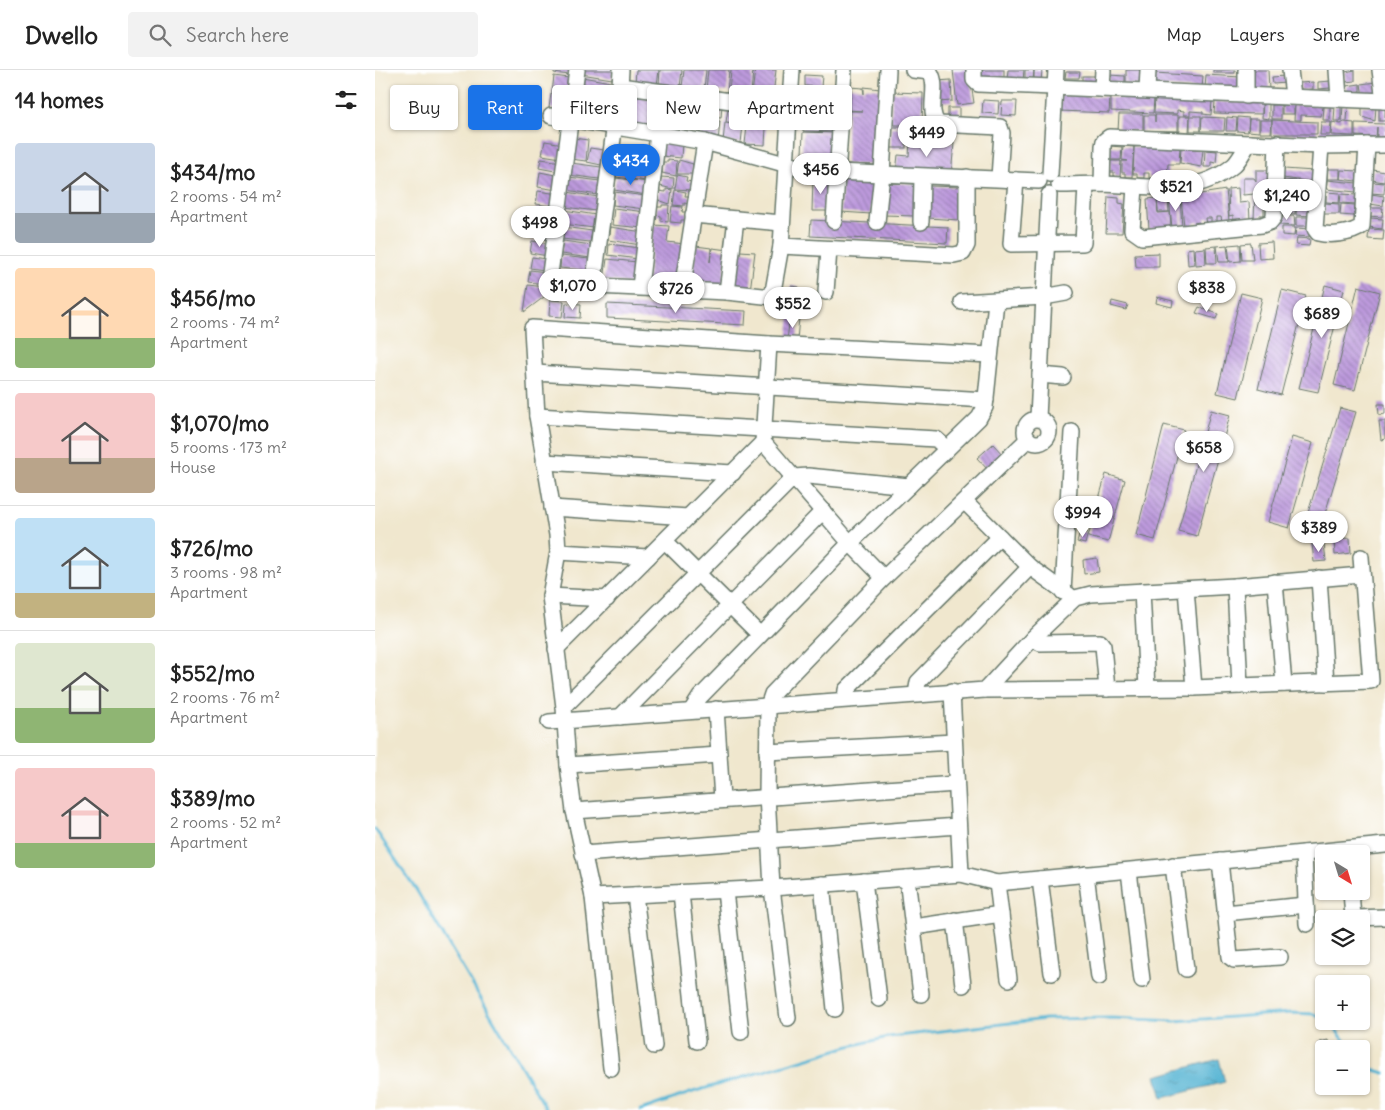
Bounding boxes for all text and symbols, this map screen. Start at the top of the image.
search box [128,12,478,57]
text: Dwello [25,20,98,50]
icon: search [146,21,174,49]
text: Search here [186,23,289,47]
text: Map [1166,23,1201,46]
text: Layers [1229,23,1285,46]
text: Share [1313,23,1360,46]
chip: Buy [390,85,458,130]
chip: Rent [468,85,542,130]
chip: Filters [552,85,637,130]
chip: New [647,85,719,130]
chip: Apartment [729,85,852,130]
icon: filters [332,86,360,114]
text: 14 homes [15,87,104,114]
pin: $449 [897,116,957,158]
text: $449 [909,122,945,142]
pin: $434 [601,144,661,186]
text: $434 [613,150,649,170]
pin: $456 [791,152,851,195]
text: $434/mo [170,159,255,186]
text: $456 [803,159,839,179]
icon: home [55,163,115,223]
pin: $521 [1146,170,1206,212]
text: $521 [1159,176,1193,196]
pin: $1,240 [1246,178,1328,221]
text: $1,240 [1264,185,1310,205]
text: 2 rooms · 54 m² [170,186,282,206]
text: Apartment [170,206,248,226]
pin: $498 [510,206,570,248]
text: $498 [522,212,558,232]
pin: $1,070 [532,268,614,311]
pin: $838 [1177,270,1237,313]
pin: $726 [646,272,706,314]
text: $1,070 [550,275,596,295]
text: $838 [1189,277,1225,297]
text: $726 [659,278,693,298]
text: $456/mo [170,285,256,312]
pin: $552 [763,286,823,329]
icon: home [55,288,115,348]
text: $552 [775,293,811,313]
pin: $689 [1292,296,1352,339]
text: $689 [1304,303,1340,323]
text: 2 rooms · 74 m² [170,312,280,332]
text: Apartment [170,332,248,352]
text: $1,070/mo [170,410,269,437]
icon: home [55,413,115,473]
pin: $658 [1174,430,1234,473]
text: 5 rooms · 173 m² [170,437,287,457]
text: $658 [1186,437,1222,457]
text: House [170,457,216,477]
pin: $994 [1053,496,1113,538]
text: $994 [1065,502,1101,522]
pin: $389 [1289,510,1349,553]
text: $389 [1301,517,1337,537]
text: $726/mo [170,535,253,562]
icon: home [55,538,115,598]
text: 3 rooms · 98 m² [170,562,282,582]
text: Apartment [170,582,248,602]
text: $552/mo [170,660,255,687]
icon: home [55,663,115,723]
text: 2 rooms · 76 m² [170,687,280,707]
text: Apartment [170,707,248,727]
text: $389/mo [170,785,255,812]
icon: home [55,788,115,848]
text: 2 rooms · 52 m² [170,812,281,832]
text: Apartment [170,832,248,852]
north arrow [1315,845,1370,900]
map controls [1315,845,1370,1095]
button: layers [1315,910,1370,965]
button: + [1315,975,1370,1030]
button: − [1315,1040,1370,1095]

